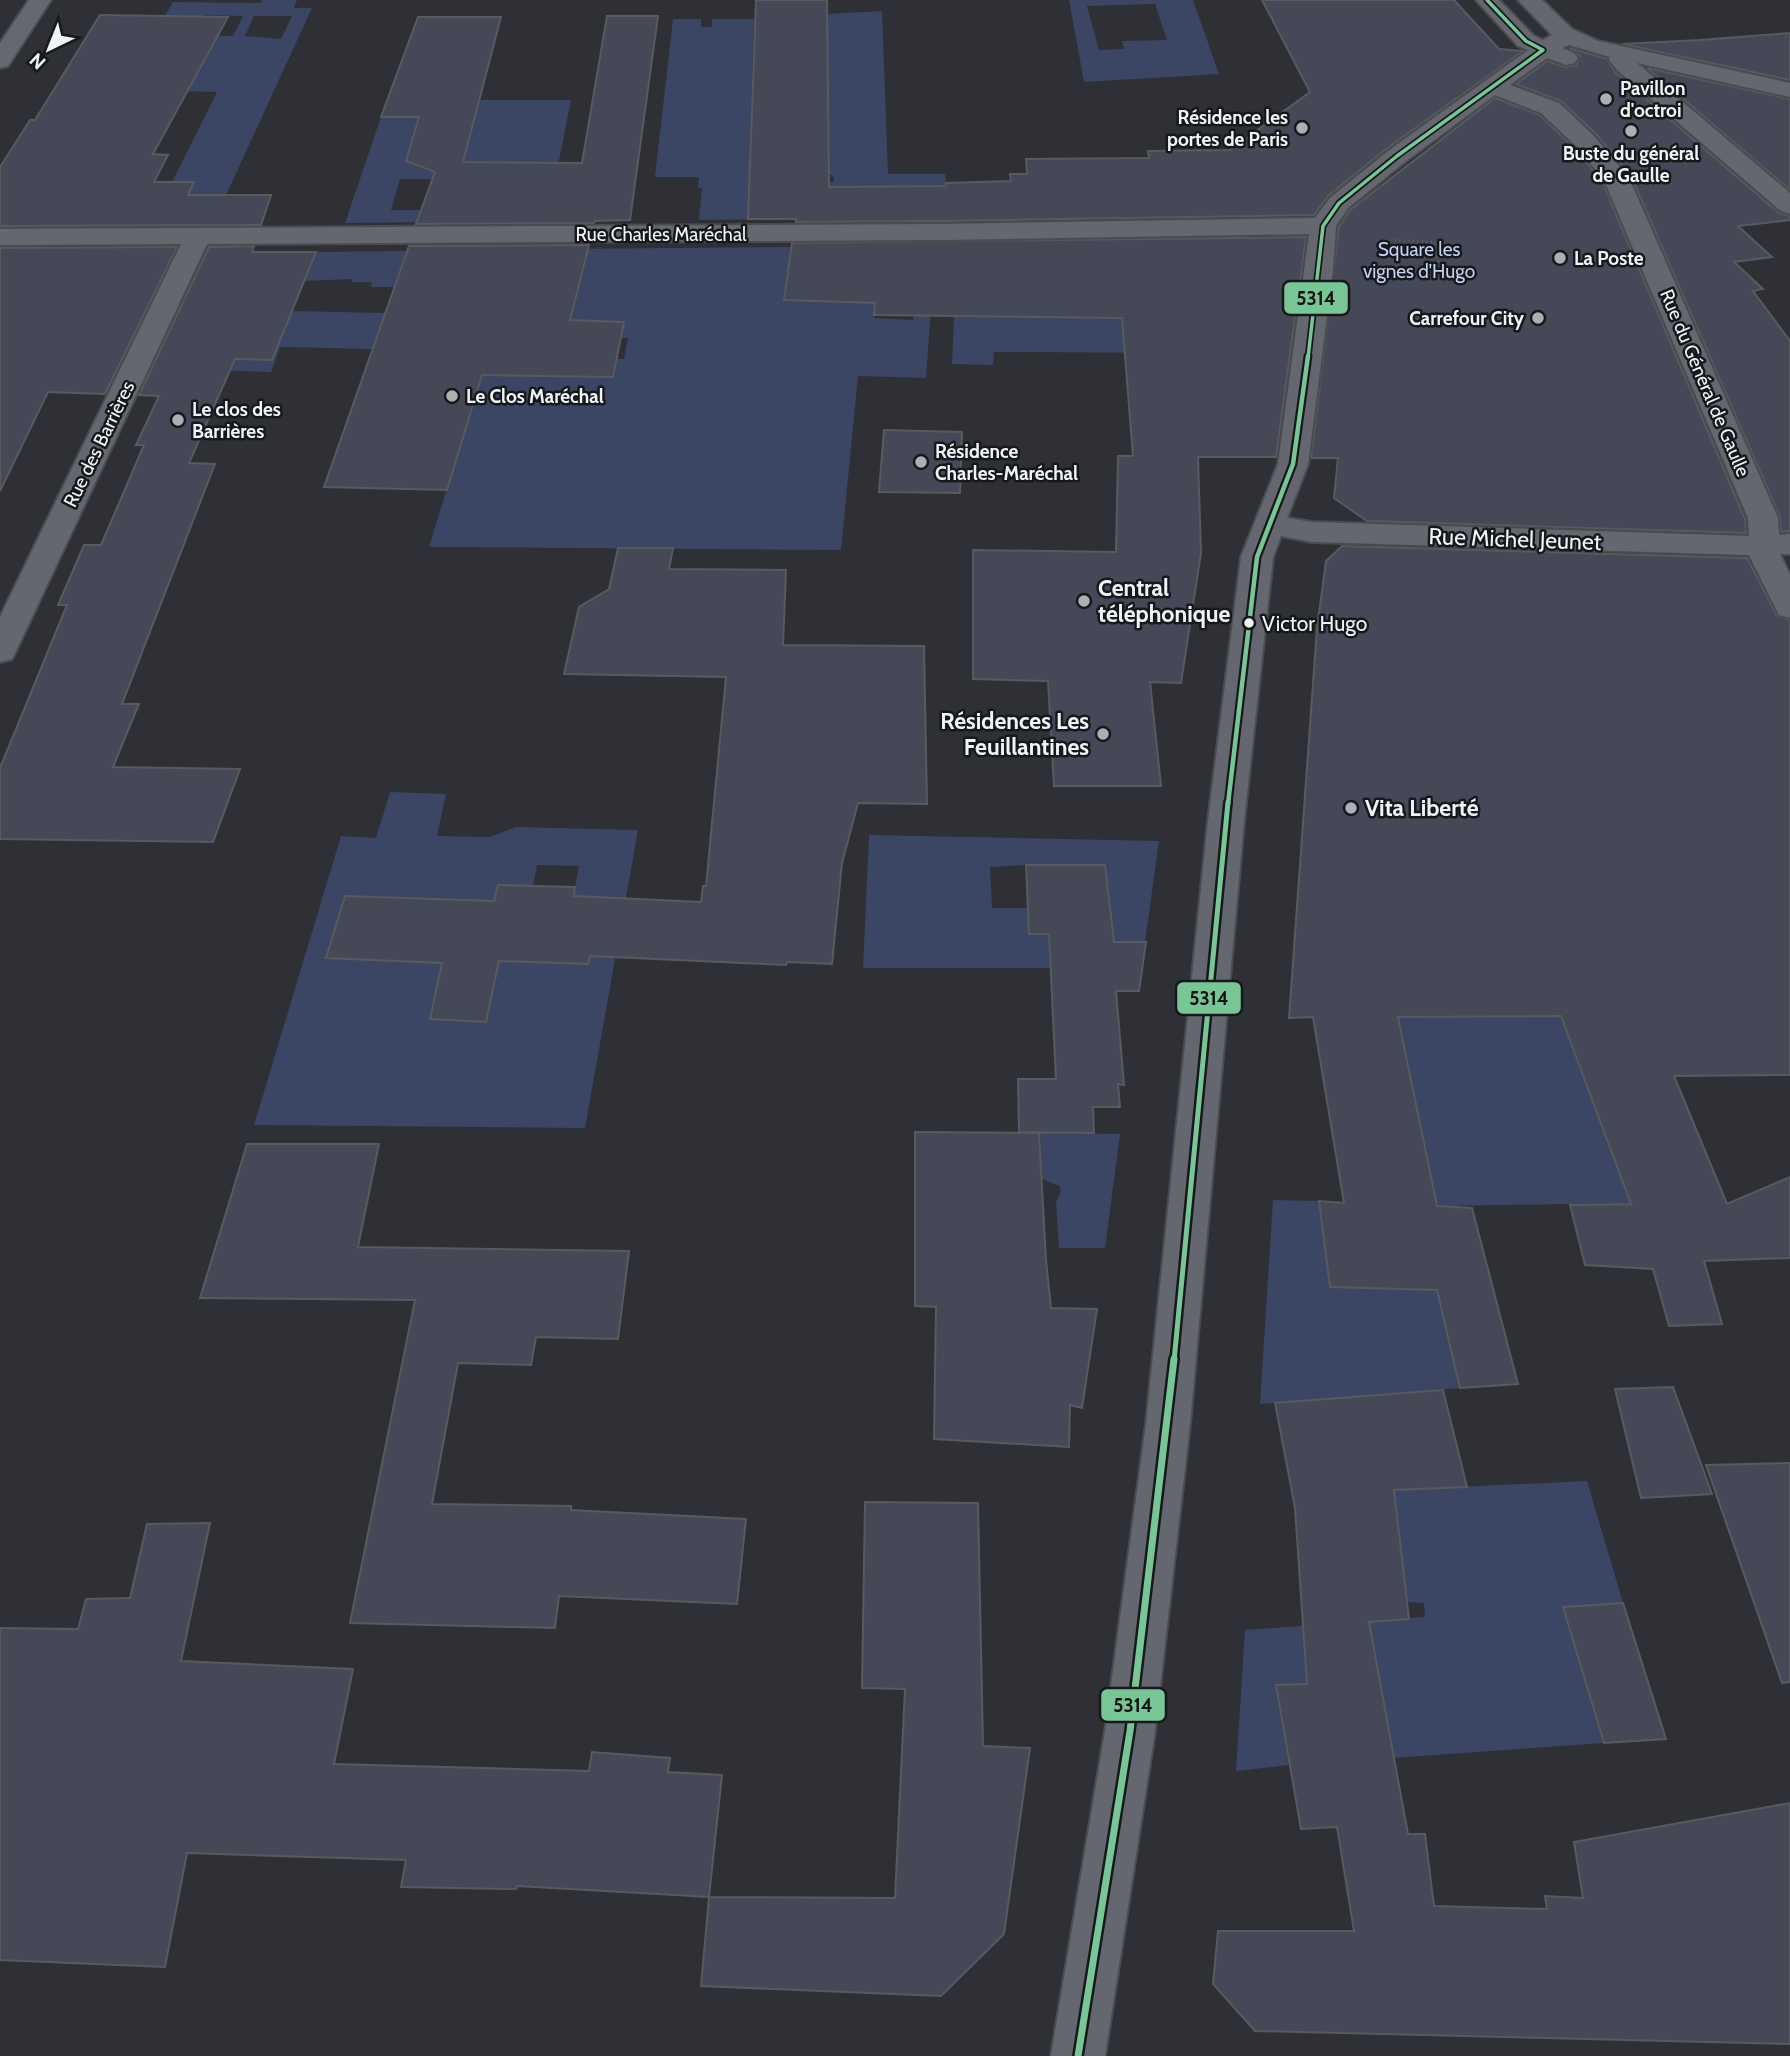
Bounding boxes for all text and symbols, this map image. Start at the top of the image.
north arrow [14,14,84,84]
text: N [25,48,51,74]
place label: Pavillon d'octroi [1620,77,1685,122]
marker: Pavillon d'octroi [1598,91,1614,107]
place label: Résidence les portes de Paris [1167,106,1288,151]
marker: Résidence les portes de Paris [1294,120,1310,136]
marker: Buste du général de Gaulle [1623,123,1639,139]
place label: Buste du général de Gaulle [1563,142,1699,187]
street label: Rue Charles Maréchal [575,223,747,246]
park label: Square les vignes d'Hugo [1363,238,1475,283]
place label: La Poste [1574,247,1644,270]
marker: La Poste [1552,250,1568,266]
line badge: 5314 [1283,281,1349,315]
street label: Rue du Général de Gaulle [1655,286,1755,480]
text: 5314 [1296,287,1336,310]
place label: Carrefour City [1409,307,1525,330]
marker: Carrefour City [1530,310,1546,326]
street label: Rue des Barrières [59,377,139,511]
place label: Le Clos Maréchal [466,385,604,408]
marker: Le Clos Maréchal [444,388,460,404]
place label: Le clos des Barrières [192,398,281,443]
marker: Le clos des Barrières [170,412,186,428]
place label: Résidence Charles-Maréchal [935,440,1078,485]
marker: Résidence Charles-Maréchal [913,454,929,470]
street label: Rue Michel Jeunet [1428,522,1602,556]
place label: Central téléphonique [1098,574,1231,628]
marker: Central téléphonique [1076,593,1092,609]
place label: Victor Hugo [1262,611,1367,636]
marker: Victor Hugo [1242,616,1256,630]
place label: Résidences Les Feuillantines [940,707,1089,761]
marker: Résidences Les Feuillantines [1095,726,1111,742]
place label: Vita Liberté [1365,794,1479,822]
marker: Vita Liberté [1343,800,1359,816]
line badge: 5314 [1176,981,1242,1015]
text: 5314 [1189,987,1229,1010]
line badge: 5314 [1100,1688,1166,1722]
text: 5314 [1113,1694,1153,1717]

